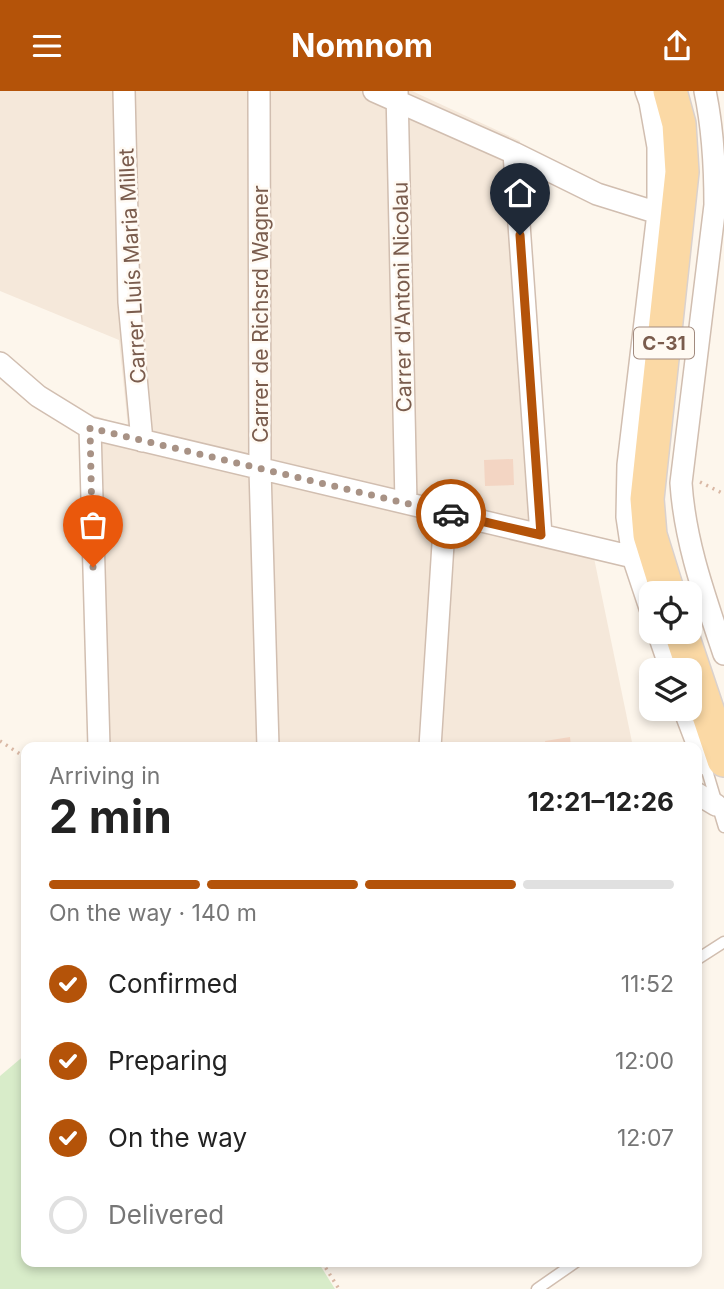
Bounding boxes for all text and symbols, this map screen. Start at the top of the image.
text: Nomnom [291,26,433,65]
icon: menu [28,27,66,65]
icon: share [658,27,696,65]
street label: Carrer Lluís Maria Millet [113,148,151,384]
pin [490,163,550,235]
icon: home [501,174,539,212]
street label: Carrer d'Antoni Nicolau [387,181,417,413]
street label: Carrer de Richsrd Wagner [248,185,273,443]
road number: C-31 [634,327,694,359]
courier [416,479,486,549]
pin [63,495,123,567]
icon: car [432,495,470,533]
icon: bag [74,506,112,544]
map controls [639,581,702,721]
button: locate [639,581,702,644]
button: layers [639,658,702,721]
text: Arriving in [49,762,160,790]
text: 12:21–12:26 [528,786,674,817]
text: 2 min [49,788,172,844]
text: On the way · 140 m [49,899,257,927]
icon: check [49,965,87,1003]
text: Confirmed [108,968,238,999]
text: 11:52 [621,970,674,998]
icon: check [49,1042,87,1080]
text: Preparing [108,1045,228,1076]
text: 12:00 [615,1047,674,1075]
icon: check [49,1119,87,1157]
text: On the way [108,1122,247,1153]
text: 12:07 [617,1124,674,1152]
text: Delivered [108,1199,224,1230]

